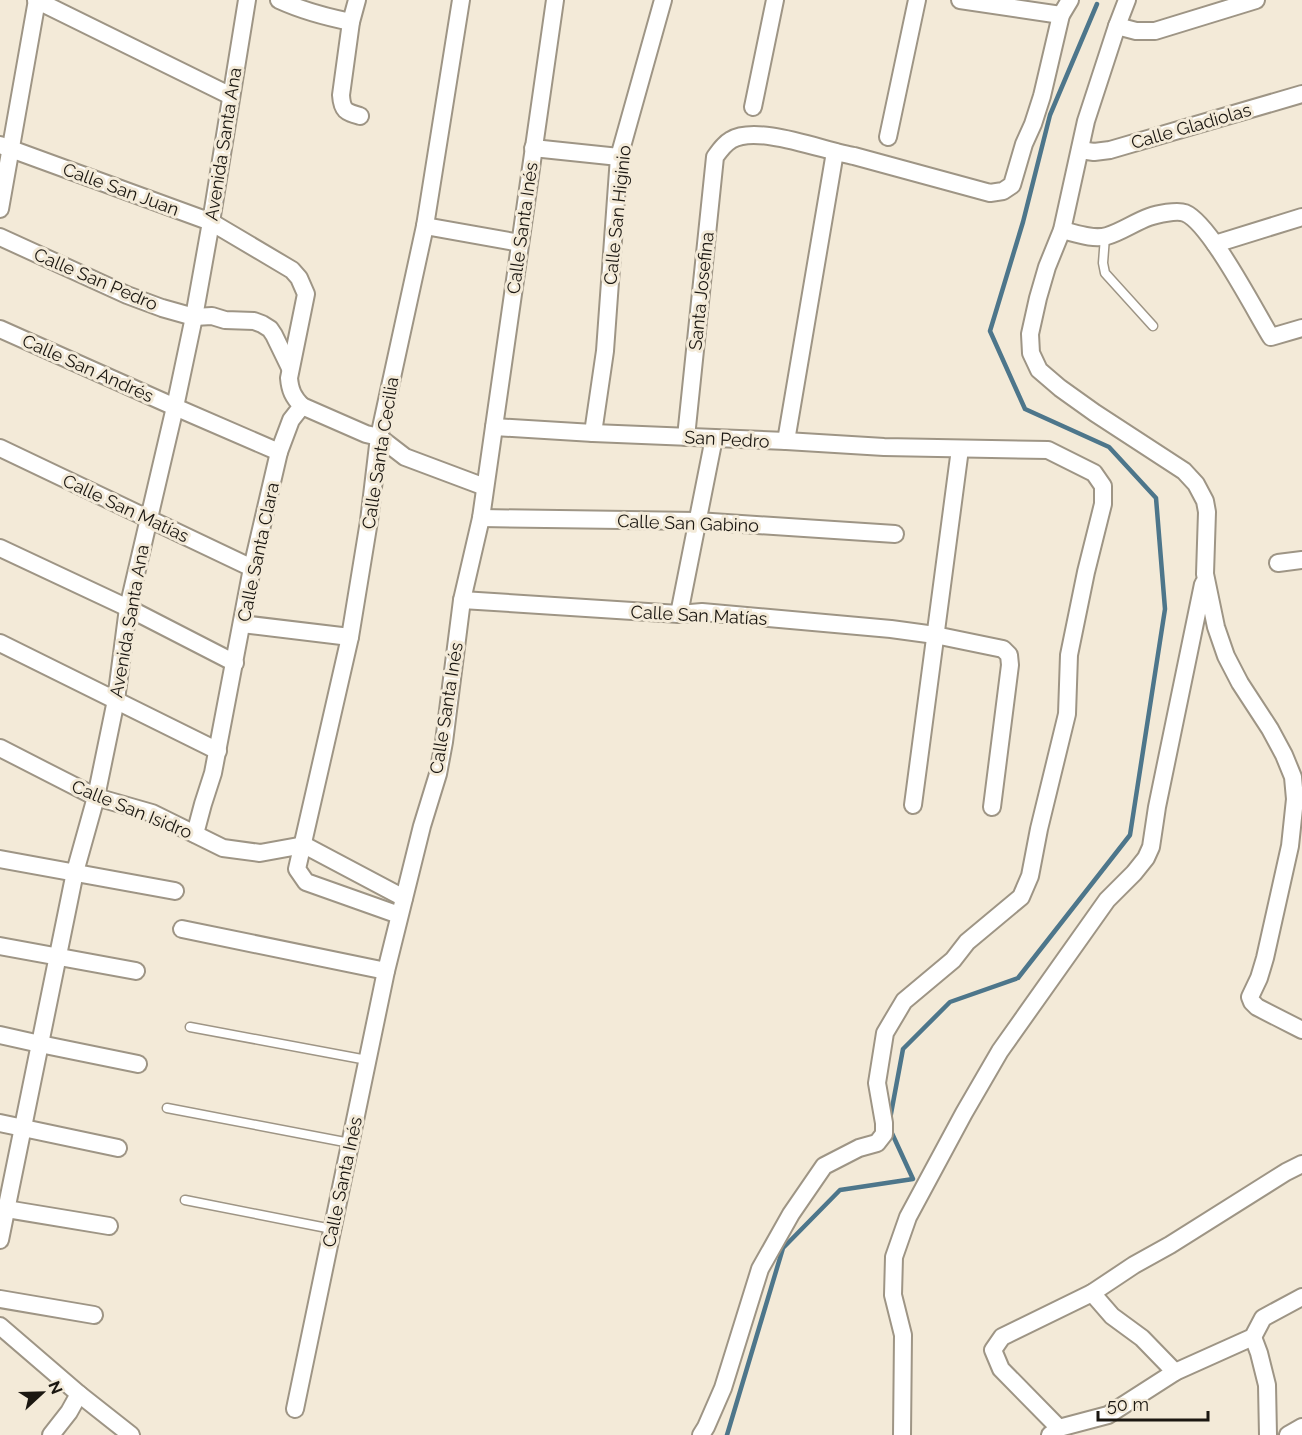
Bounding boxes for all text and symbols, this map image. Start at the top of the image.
street label: Avenida Santa Ana [201,66,245,222]
street label: Calle Gladiolas [1129,99,1254,153]
street label: Calle San Higinio [599,144,635,286]
street label: Calle San Juan [60,158,182,220]
street label: Calle Santa Inés [502,160,542,295]
street label: Santa Josefina [684,231,718,351]
street label: Calle San Pedro [31,243,161,315]
street label: Calle San Andrés [19,330,157,406]
street label: Calle Santa Cecilia [358,375,402,531]
street label: San Pedro [684,426,770,452]
street label: Calle San Matías [60,470,193,547]
street label: Calle Santa Clara [233,480,283,624]
street label: Calle San Gabino [617,510,760,536]
street label: Avenida Santa Ana [105,543,153,699]
street label: Calle San Matías [630,601,768,629]
street label: Calle Santa Inés [425,640,467,775]
street label: Calle San Isidro [69,775,195,843]
street label: Calle Santa Inés [318,1115,366,1249]
north arrow [12,1363,72,1423]
text: N [44,1378,67,1397]
scale bar [1098,1384,1208,1422]
text: 50 m [1107,1394,1149,1415]

